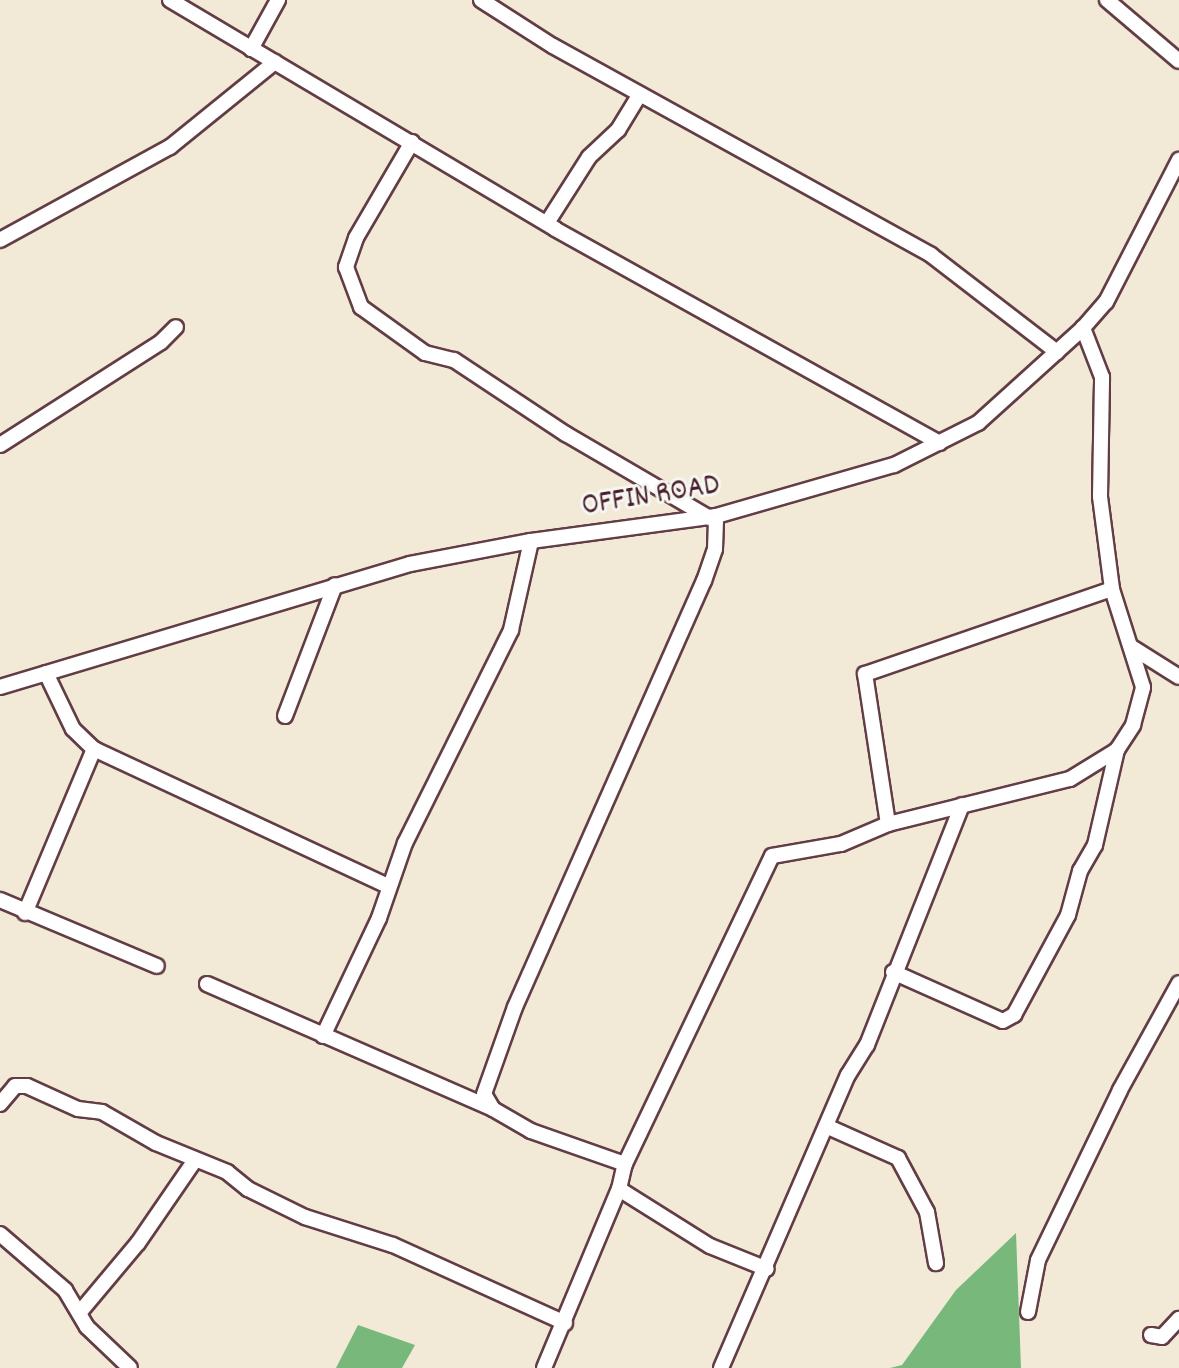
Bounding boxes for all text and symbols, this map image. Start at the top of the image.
street label: OFFIN ROAD [580,469,722,527]

